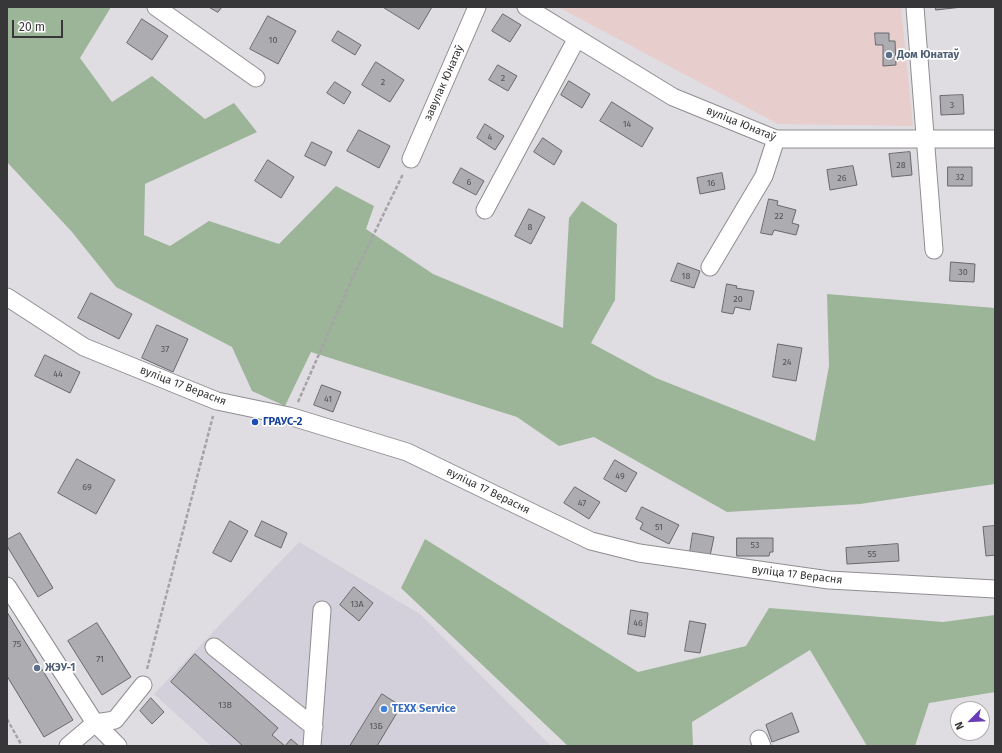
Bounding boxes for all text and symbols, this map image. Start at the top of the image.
scale bar [14,12,65,38]
text: 20 m [19,20,45,34]
house number: 10 [269,35,277,45]
street label: завулак Юнатаў [421,43,467,123]
place label: Дом Юнатаў [897,48,959,62]
marker: Дом Юнатаў [884,50,894,60]
house number: 2 [501,73,505,83]
house number: 2 [381,77,385,87]
house number: 3 [950,100,954,110]
street label: вуліца Юнатаў [704,104,778,144]
house number: 14 [623,119,631,129]
house number: 4 [488,132,492,142]
house number: 28 [896,160,906,170]
house number: 32 [956,172,964,182]
house number: 26 [837,173,847,183]
house number: 6 [467,177,471,187]
house number: 16 [707,178,715,188]
house number: 22 [775,211,783,221]
house number: 8 [528,222,532,232]
house number: 30 [958,267,968,277]
house number: 18 [682,271,690,281]
house number: 20 [733,294,743,304]
house number: 37 [161,344,169,354]
house number: 24 [783,357,791,367]
street label: вуліца 17 Верасня [138,363,228,409]
house number: 44 [53,369,63,379]
house number: 41 [324,394,332,404]
place label: ГРАУС-2 [263,415,302,429]
marker: ГРАУС-2 [250,417,260,427]
street label: вуліца 17 Верасня [444,465,532,517]
house number: 49 [615,471,625,481]
house number: 69 [82,482,92,492]
house number: 47 [578,498,586,508]
house number: 51 [655,522,663,532]
house number: 53 [751,540,759,550]
house number: 55 [868,549,876,559]
street label: вуліца 17 Верасня [751,563,843,587]
house number: 13А [350,599,364,609]
house number: 46 [633,618,643,628]
house number: 75 [13,639,21,649]
house number: 71 [96,654,104,664]
place label: ЖЭУ-1 [45,661,75,675]
marker: ЖЭУ-1 [32,663,42,673]
house number: 13В [218,700,232,710]
north arrow [950,701,990,741]
place label: TEXX Service [392,702,456,716]
marker: TEXX Service [379,704,389,714]
text: N [952,720,967,732]
house number: 13Б [369,721,383,731]

